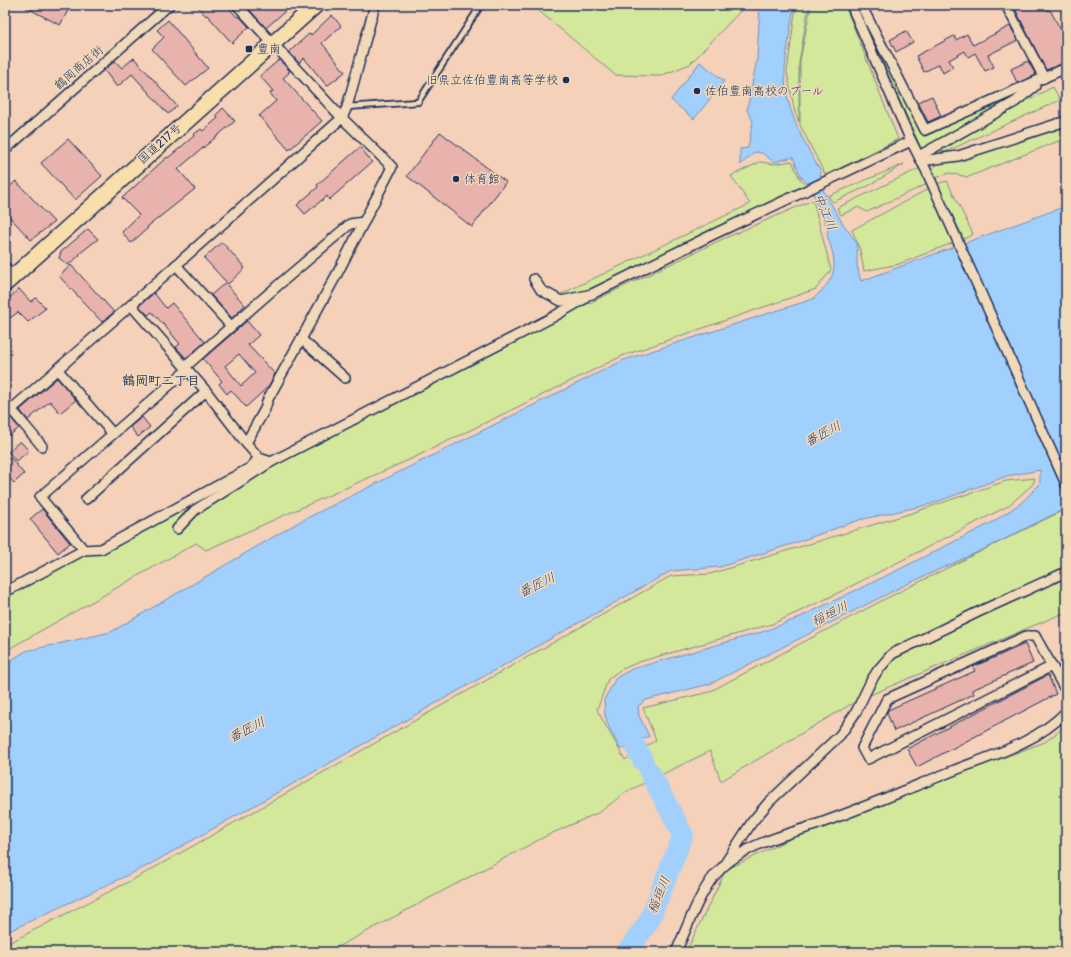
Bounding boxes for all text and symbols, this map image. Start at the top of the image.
place label: 豊南 [257,42,281,57]
street label: 鶴岡商店街 [51,43,107,93]
marker: 豊南 [244,44,254,54]
place label: 旧県立佐伯豊南高等学校 [426,73,558,88]
marker: 旧県立佐伯豊南高等学校 [561,75,571,85]
place label: 佐伯豊南高校のプール [705,84,824,99]
marker: 佐伯豊南高校のプール [692,86,702,96]
street label: 国道217号 [135,120,185,168]
place label: 体育館 [464,172,500,187]
marker: 体育館 [451,174,461,184]
water label: 中江川 [810,191,840,233]
district label: 鶴岡町二丁目 [122,373,200,389]
water label: 番匠川 [802,418,844,450]
water label: 番匠川 [516,569,558,601]
water label: 稲垣川 [809,598,851,630]
water label: 番匠川 [226,714,268,746]
water label: 稲垣川 [644,874,674,916]

